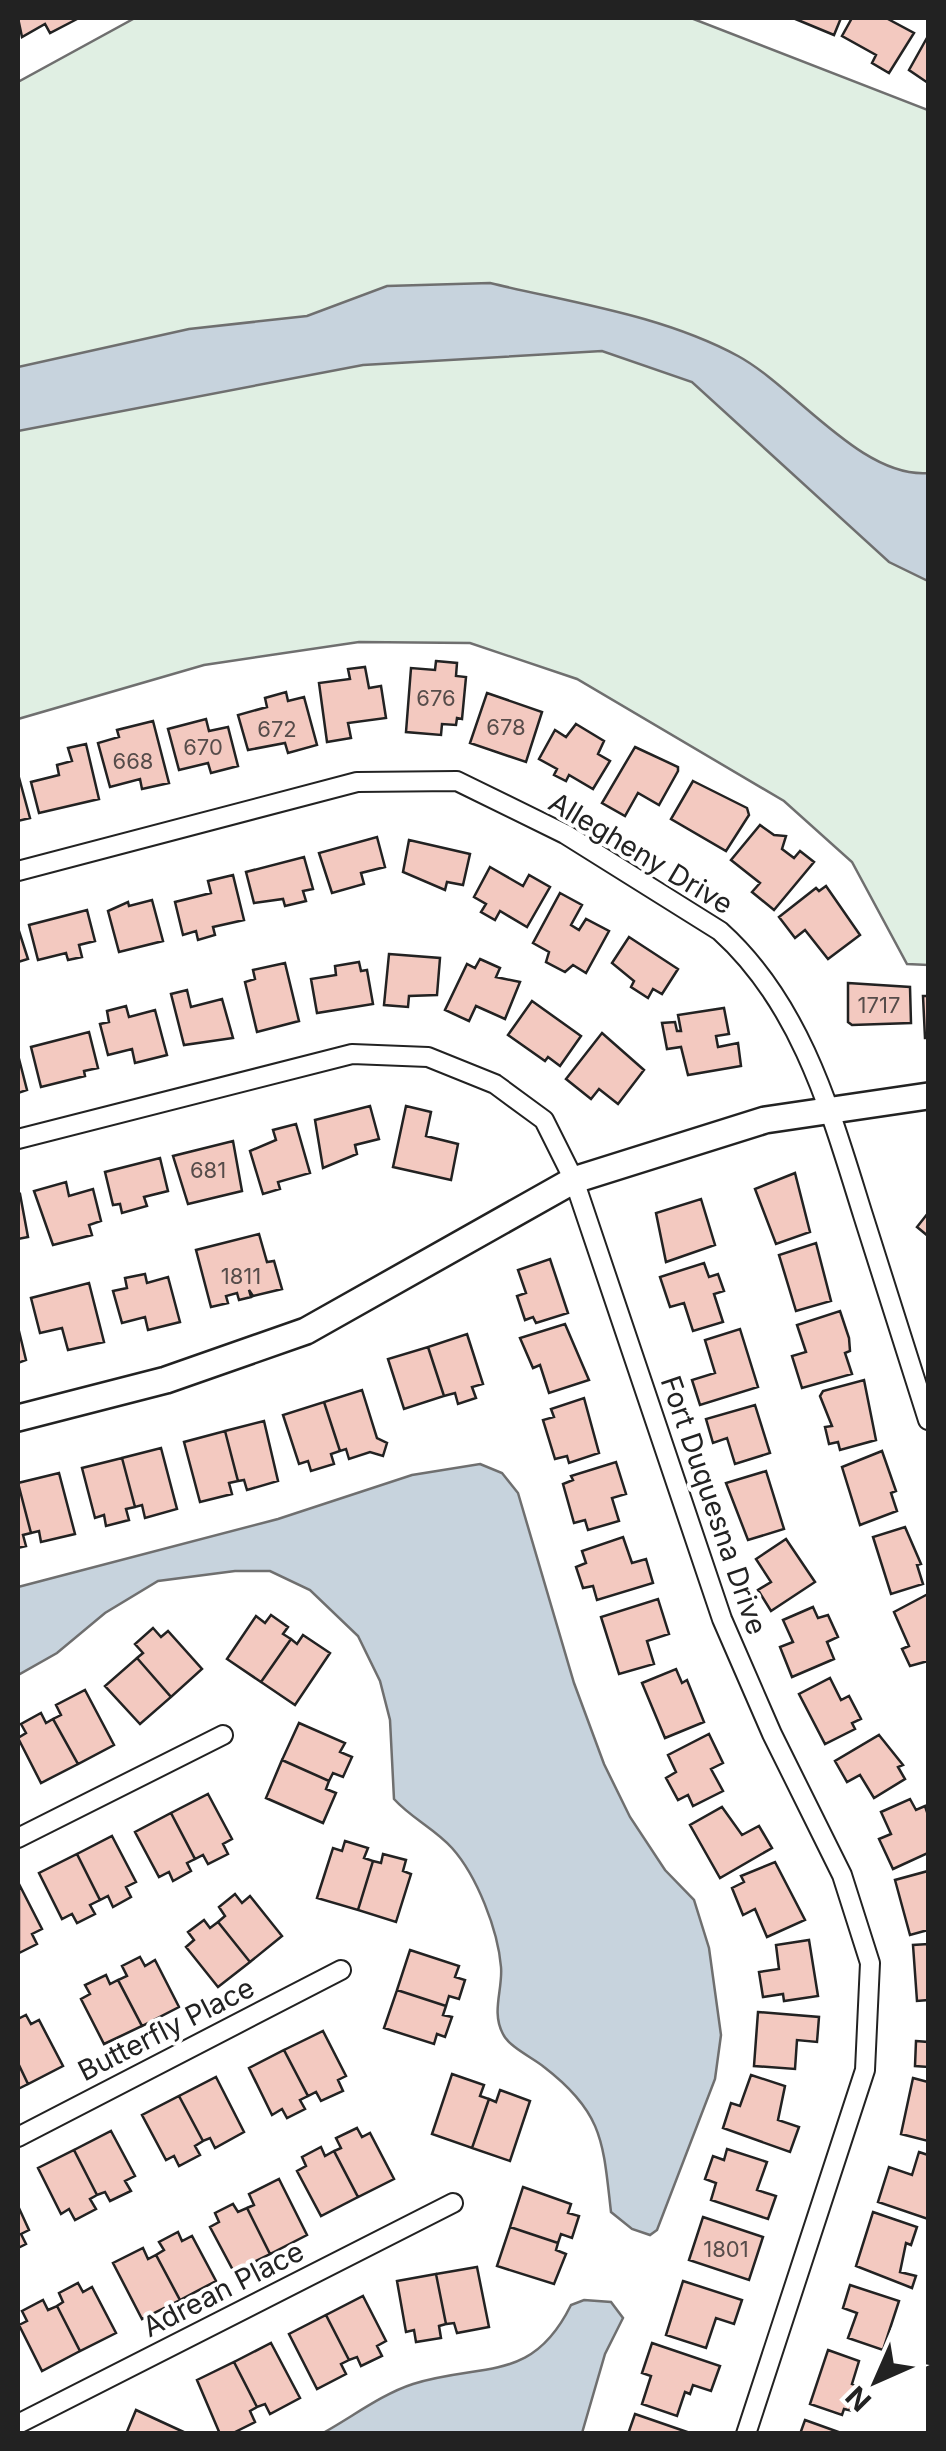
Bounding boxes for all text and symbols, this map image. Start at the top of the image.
house number: 676 [416,685,456,711]
house number: 678 [486,714,526,740]
house number: 672 [257,716,297,742]
house number: 670 [183,734,223,760]
house number: 668 [113,748,153,774]
street label: Allegheny Drive [543,785,739,921]
house number: 1717 [858,992,900,1018]
house number: 681 [190,1157,226,1183]
house number: 1811 [221,1263,261,1289]
street label: Fort Duquesna Drive [654,1371,774,1639]
street label: Butterfly Place [72,1970,260,2088]
street label: Adrean Place [137,2234,309,2344]
house number: 1801 [703,2236,749,2262]
north arrow [826,2331,926,2431]
text: N [839,2379,878,2418]

